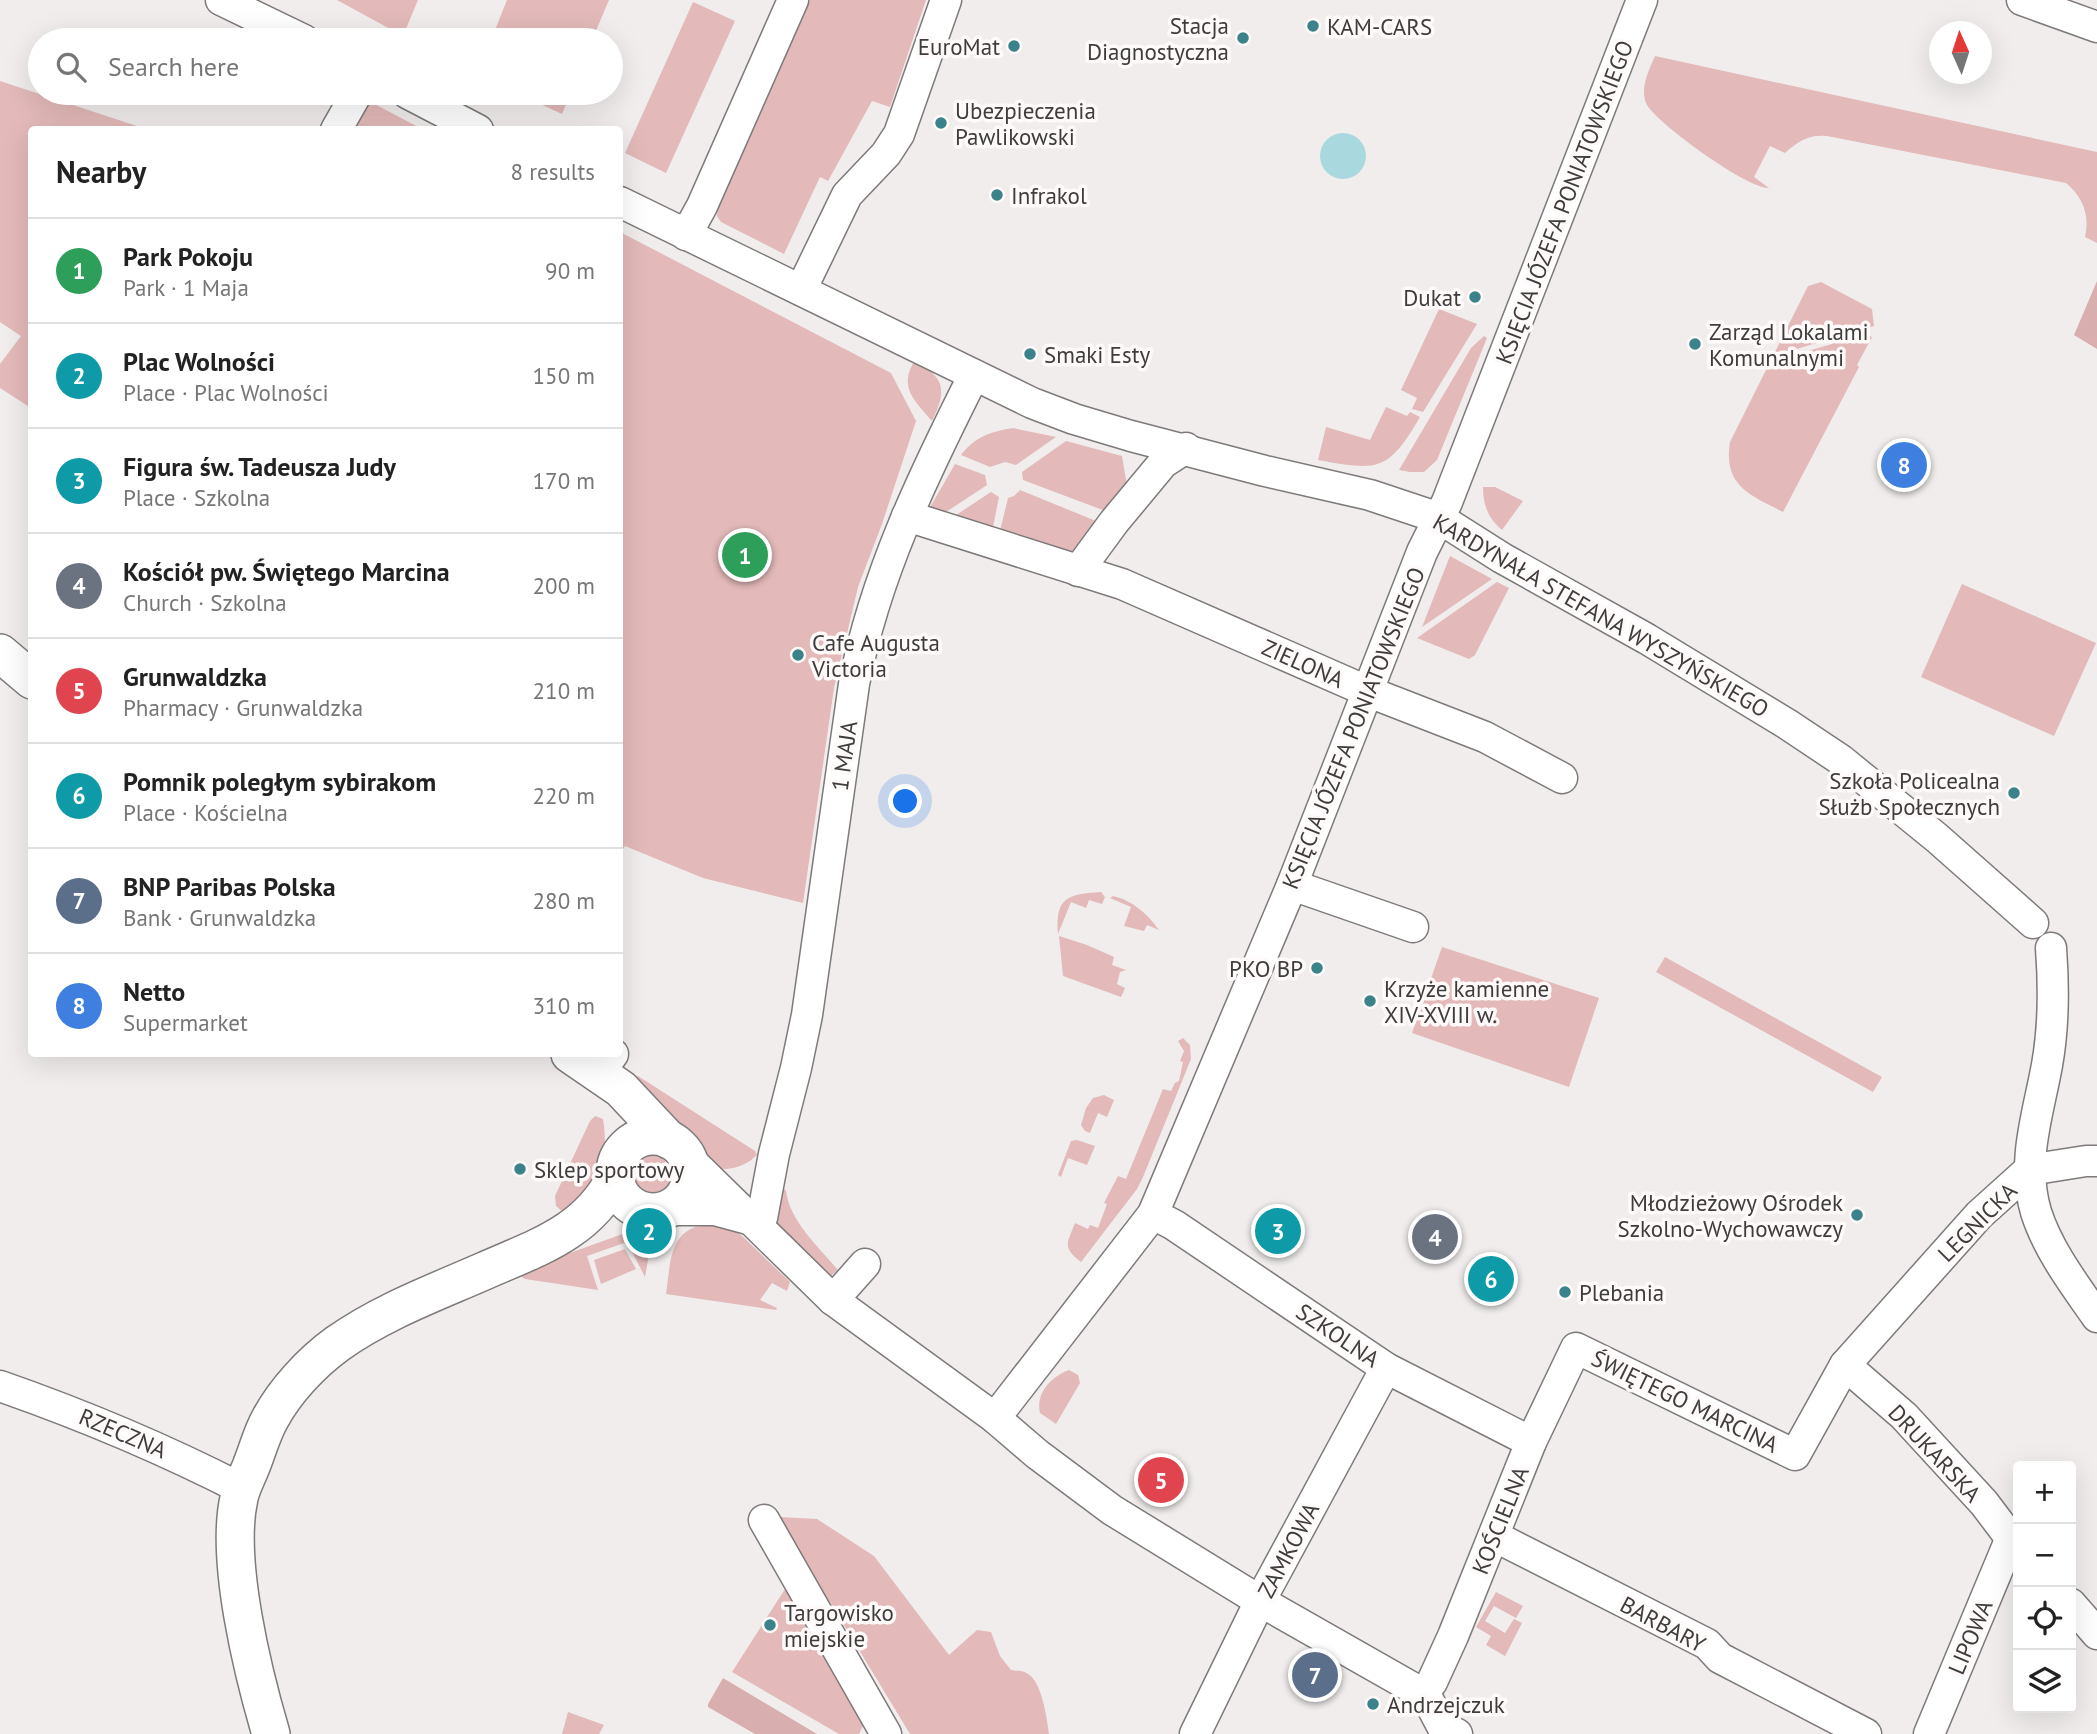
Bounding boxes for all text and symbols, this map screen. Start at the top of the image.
place label: Stacja Diagnostyczna [1087,11,1229,66]
place label: KAM-CARS [1327,12,1432,41]
marker: KAM-CARS [1305,18,1321,34]
north arrow [1929,21,1992,84]
search box [28,28,623,105]
marker: Stacja Diagnostyczna [1235,30,1251,46]
place label: EuroMat [918,32,1000,61]
street label: KSIĘCIA JÓZEFA PONIATOWSKIEGO [1489,36,1639,368]
marker: EuroMat [1006,38,1022,54]
icon: search [52,48,90,86]
text: Search here [108,50,239,83]
place label: Ubezpieczenia Pawlikowski [955,96,1096,151]
marker: Ubezpieczenia Pawlikowski [933,115,949,131]
text: Nearby [56,152,146,191]
text: 8 results [511,157,595,186]
place label: Infrakol [1011,181,1087,210]
marker: Infrakol [989,187,1005,203]
text: Park Pokoju [123,240,253,273]
text: 1 [72,256,86,285]
text: 90 m [545,256,595,285]
text: Park · 1 Maja [123,273,249,302]
place label: Dukat [1403,283,1461,312]
marker: Dukat [1467,289,1483,305]
place label: Zarząd Lokalami Komunalnymi [1709,317,1869,372]
marker: Zarząd Lokalami Komunalnymi [1687,336,1703,352]
place label: Smaki Esty [1044,340,1150,369]
text: Plac Wolności [123,345,275,378]
marker: Smaki Esty [1022,346,1038,362]
text: 2 [72,361,86,390]
text: 150 m [533,361,595,390]
text: Place · Plac Wolności [123,378,329,407]
pin: 8 [1881,439,1927,491]
text: Figura św. Tadeusza Judy [123,450,396,483]
text: 3 [72,466,86,495]
text: 170 m [533,466,595,495]
text: Place · Szkolna [123,483,270,512]
street label: KARDYNAŁA STEFANA WYSZYŃSKIEGO [1428,507,1774,723]
pin: 1 [722,529,768,581]
text: Kościół pw. Świętego Marcina [123,555,450,588]
street label: KSIĘCIA JÓZEFA PONIATOWSKIEGO [1275,563,1431,893]
text: 4 [72,571,86,600]
text: 200 m [533,571,595,600]
text: Church · Szkolna [123,588,287,617]
place label: Cafe Augusta Victoria [811,628,940,683]
street label: ZIELONA [1258,632,1349,694]
marker: Cafe Augusta Victoria [790,647,806,663]
text: Grunwaldzka [123,660,267,693]
text: 5 [72,676,86,705]
text: 210 m [533,676,595,705]
text: Pharmacy · Grunwaldzka [123,693,363,722]
street label: 1 MAJA [825,719,863,793]
text: Pomnik poległym sybirakom [123,765,436,798]
place label: Szkoła Policealna Służb Społecznych [1818,766,2000,821]
text: 6 [72,781,86,810]
text: 220 m [533,781,595,810]
your location [888,784,922,818]
marker: Szkoła Policealna Służb Społecznych [2006,785,2022,801]
text: Place · Kościelna [123,798,288,827]
text: BNP Paribas Polska [123,870,336,903]
text: 7 [72,886,86,915]
text: 280 m [533,886,595,915]
text: Bank · Grunwaldzka [123,903,316,932]
place label: PKO BP [1229,954,1303,983]
marker: PKO BP [1309,960,1325,976]
place label: Krzyże kamienne XIV-XVIII w. [1384,974,1549,1029]
text: Netto [123,975,185,1008]
text: 8 [72,991,86,1020]
text: 310 m [533,991,595,1020]
marker: Krzyże kamienne XIV-XVIII w. [1362,993,1378,1009]
text: Supermarket [123,1008,248,1037]
place label: Sklep sportowy [534,1155,685,1184]
marker: Sklep sportowy [512,1161,528,1177]
street label: LEGNICKA [1931,1176,2023,1268]
place label: Młodzieżowy Ośrodek Szkolno-Wychowawczy [1618,1188,1843,1243]
pin: 2 [626,1205,672,1257]
pin: 3 [1255,1205,1301,1257]
marker: Młodzieżowy Ośrodek Szkolno-Wychowawczy [1849,1207,1865,1223]
pin: 4 [1412,1211,1458,1263]
pin: 6 [1468,1253,1514,1305]
place label: Plebania [1579,1278,1664,1307]
marker: Plebania [1557,1284,1573,1300]
street label: SZKOLNA [1291,1297,1386,1374]
street label: ŚWIĘTEGO MARCINA [1587,1343,1784,1459]
street label: DRUKARSKA [1882,1398,1988,1508]
street label: RZECZNA [75,1402,172,1465]
pin: 5 [1138,1454,1184,1506]
street label: KOŚCIELNA [1465,1461,1535,1578]
map controls [2013,1461,2076,1713]
button: + [2013,1461,2076,1524]
street label: ZAMKOWA [1251,1497,1325,1603]
button: − [2013,1524,2076,1587]
button: locate [2013,1587,2076,1650]
street label: BARBARY [1615,1589,1711,1659]
street label: LIPOWA [1941,1595,1999,1679]
place label: Targowisko miejskie [784,1598,894,1653]
marker: Targowisko miejskie [762,1617,778,1633]
pin: 7 [1292,1649,1338,1701]
button: layers [2013,1650,2076,1713]
place label: Andrzejczuk [1387,1690,1505,1719]
marker: Andrzejczuk [1365,1696,1381,1712]

